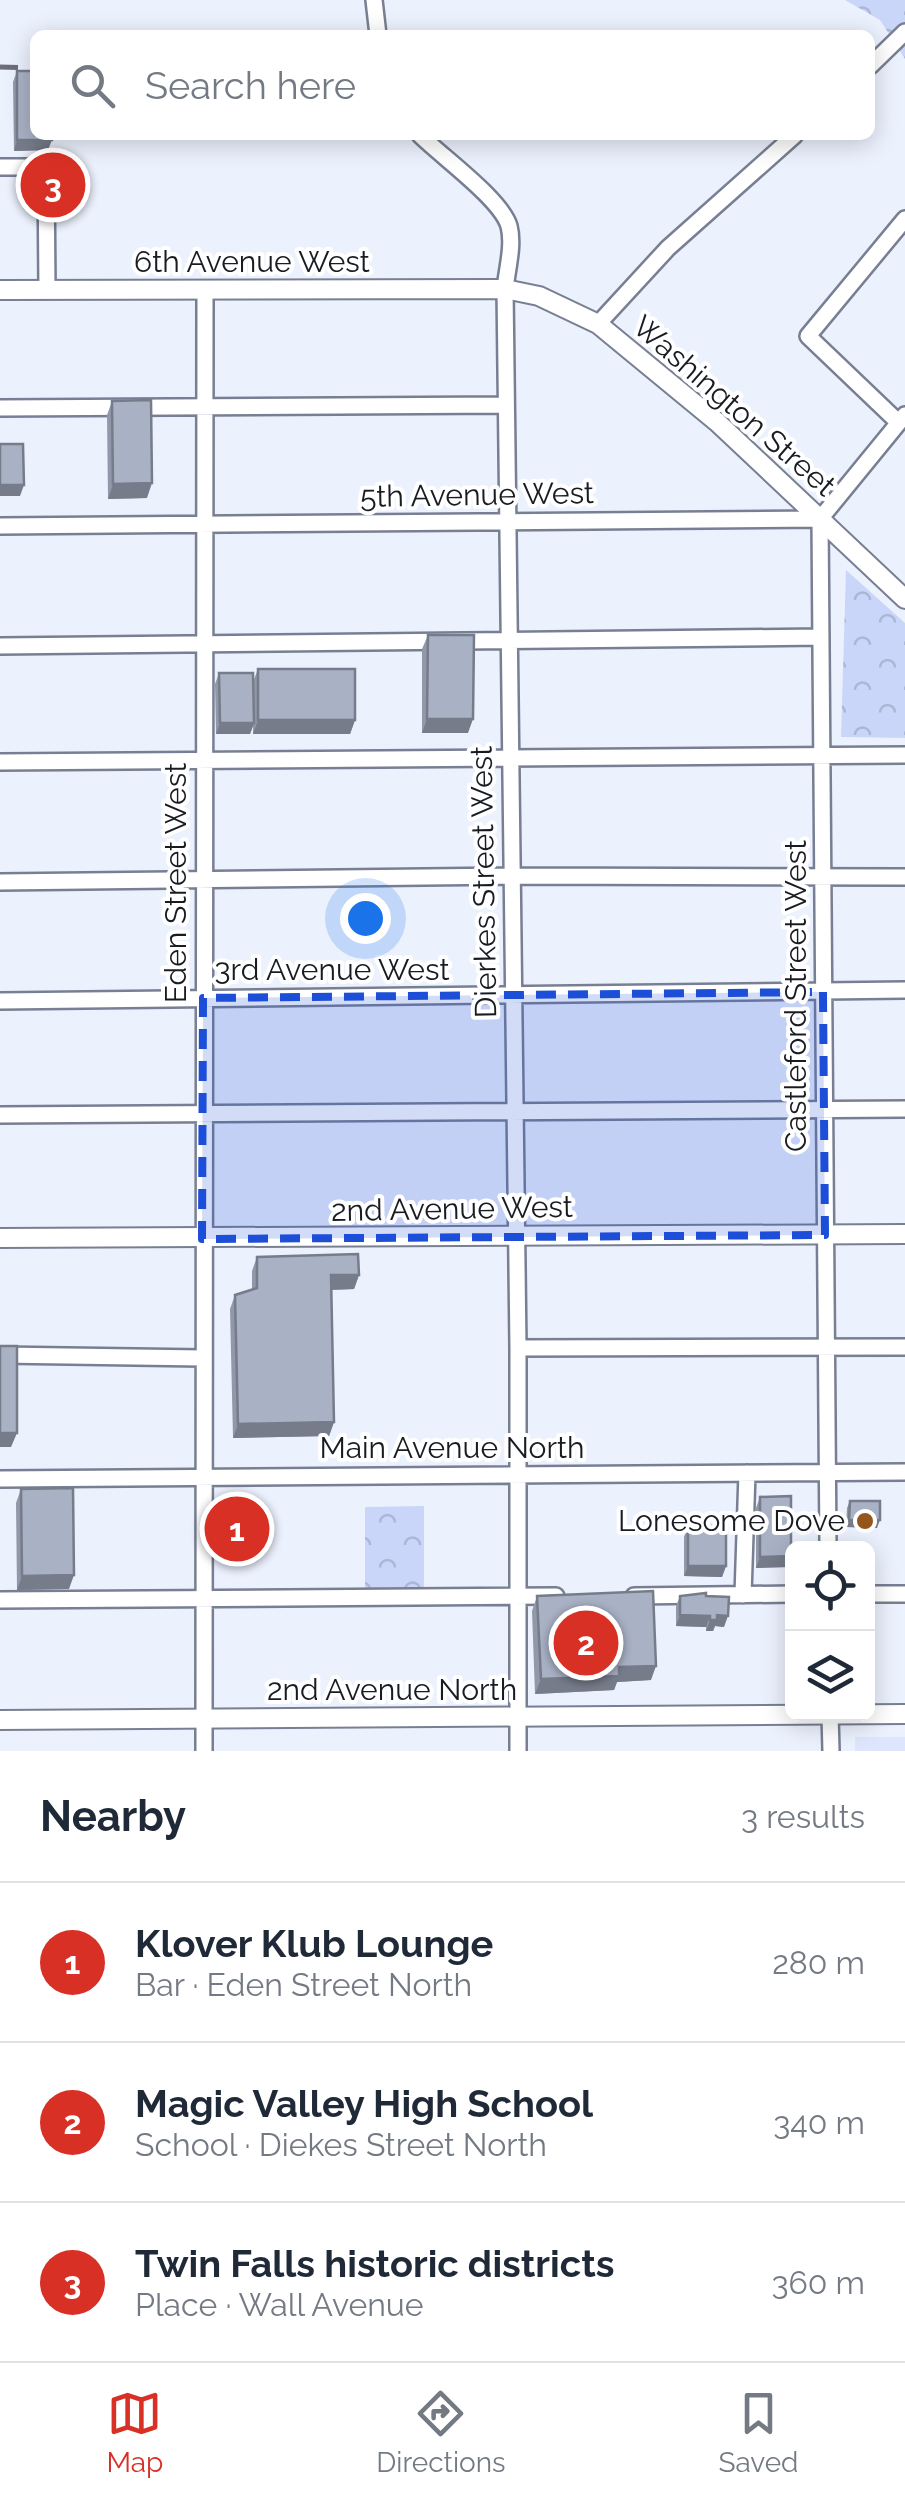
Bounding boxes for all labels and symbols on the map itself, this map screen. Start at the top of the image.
pin: 3 [20,148,86,222]
street label: 6th Avenue West [134,244,370,279]
street label: Washington Street [626,308,843,503]
street label: 5th Avenue West [360,475,594,514]
street label: Dierkes Street West [464,746,503,1018]
street label: Eden Street West [158,763,193,1003]
street label: Castleford Street West [778,840,813,1152]
your location [340,893,391,944]
street label: 3rd Avenue West [215,952,449,987]
street label: 2nd Avenue West [331,1189,573,1228]
street label: Main Avenue North [319,1430,585,1465]
pin: 1 [204,1492,270,1566]
place label: Lonesome Dove [618,1503,845,1538]
marker: Lonesome Dove [854,1510,876,1532]
pin: 2 [554,1606,618,1680]
street label: 2nd Avenue North [267,1672,517,1707]

